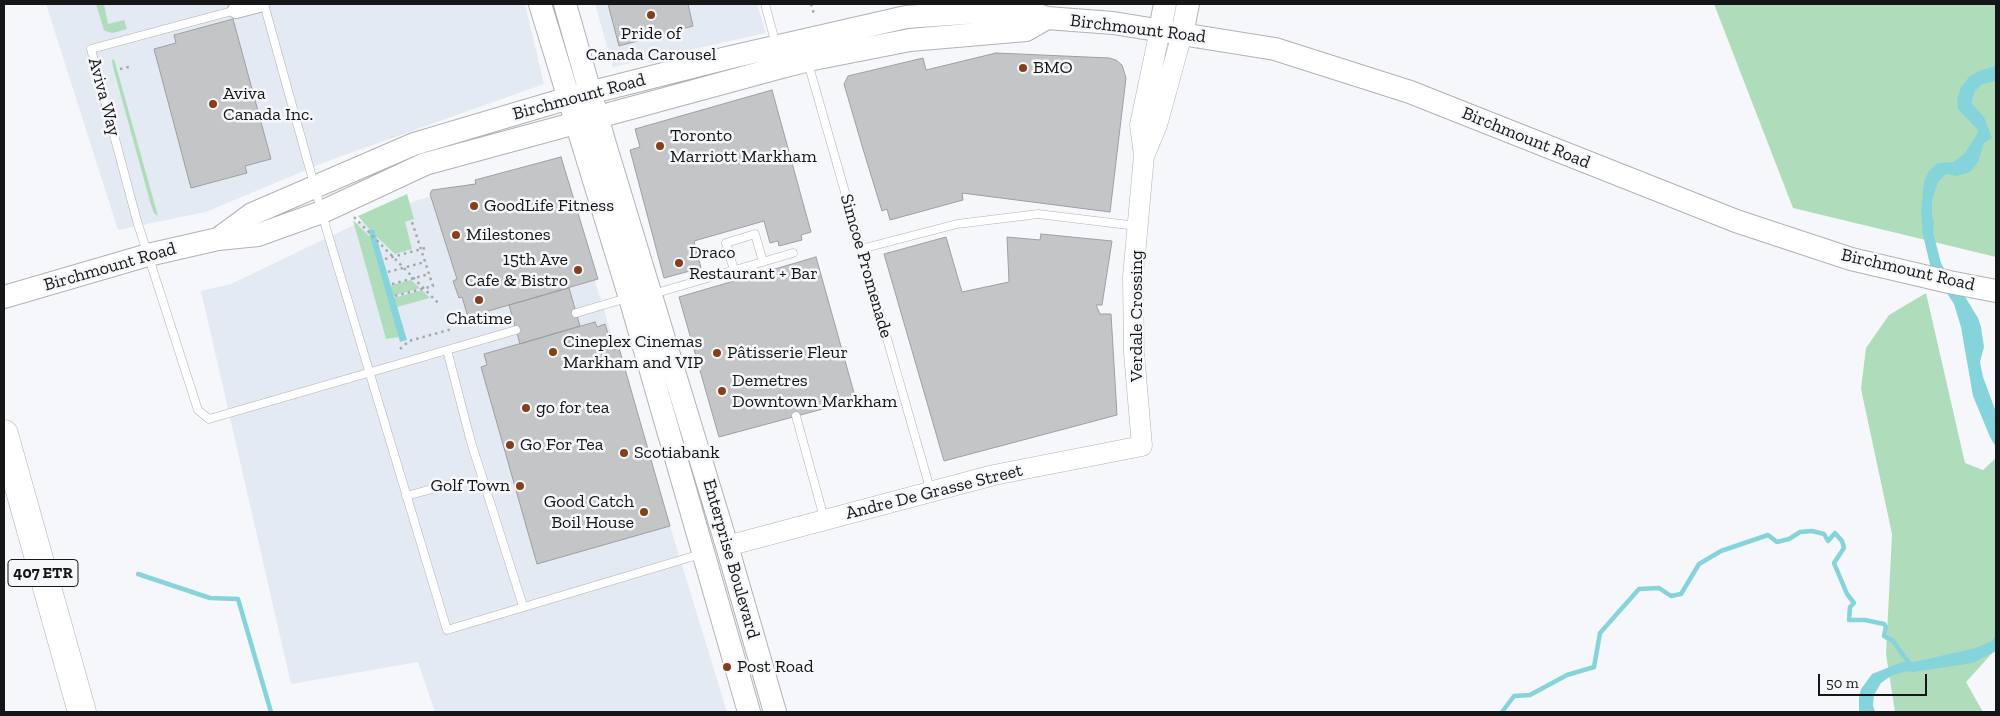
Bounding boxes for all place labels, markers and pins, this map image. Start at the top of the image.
marker: Pride of Canada Carousel [645,9,657,21]
place label: Pride of Canada Carousel [586,23,716,66]
place label: BMO [1033,57,1073,79]
marker: BMO [1017,62,1029,74]
place label: Aviva Canada Inc. [223,83,313,126]
marker: Aviva Canada Inc. [207,98,219,110]
place label: Toronto Marriott Markham [670,125,817,168]
marker: Toronto Marriott Markham [654,140,666,152]
place label: GoodLife Fitness [484,195,614,217]
marker: GoodLife Fitness [468,200,480,212]
place label: Milestones [466,224,551,246]
marker: Milestones [450,229,462,241]
place label: Draco Restaurant + Bar [689,242,818,284]
place label: 15th Ave Cafe & Bistro [465,249,568,292]
marker: Draco Restaurant + Bar [673,257,685,269]
marker: 15th Ave Cafe & Bistro [572,264,584,276]
marker: Chatime [473,294,485,306]
place label: Chatime [446,308,512,330]
place label: Cineplex Cinemas Markham and VIP [563,331,703,374]
place label: Pâtisserie Fleur [727,342,848,364]
marker: Cineplex Cinemas Markham and VIP [547,346,559,358]
marker: Pâtisserie Fleur [711,347,723,359]
place label: Demetres Downtown Markham [732,370,897,412]
marker: Demetres Downtown Markham [716,385,728,397]
place label: go for tea [536,397,610,419]
marker: go for tea [520,402,532,414]
place label: Go For Tea [520,434,603,456]
marker: Go For Tea [504,439,516,451]
place label: Scotiabank [634,442,720,464]
marker: Scotiabank [618,447,630,459]
place label: Golf Town [431,475,510,497]
marker: Golf Town [514,480,526,492]
place label: Good Catch Boil House [544,491,634,534]
marker: Good Catch Boil House [638,506,650,518]
place label: Post Road [737,656,814,678]
marker: Post Road [721,661,733,673]

